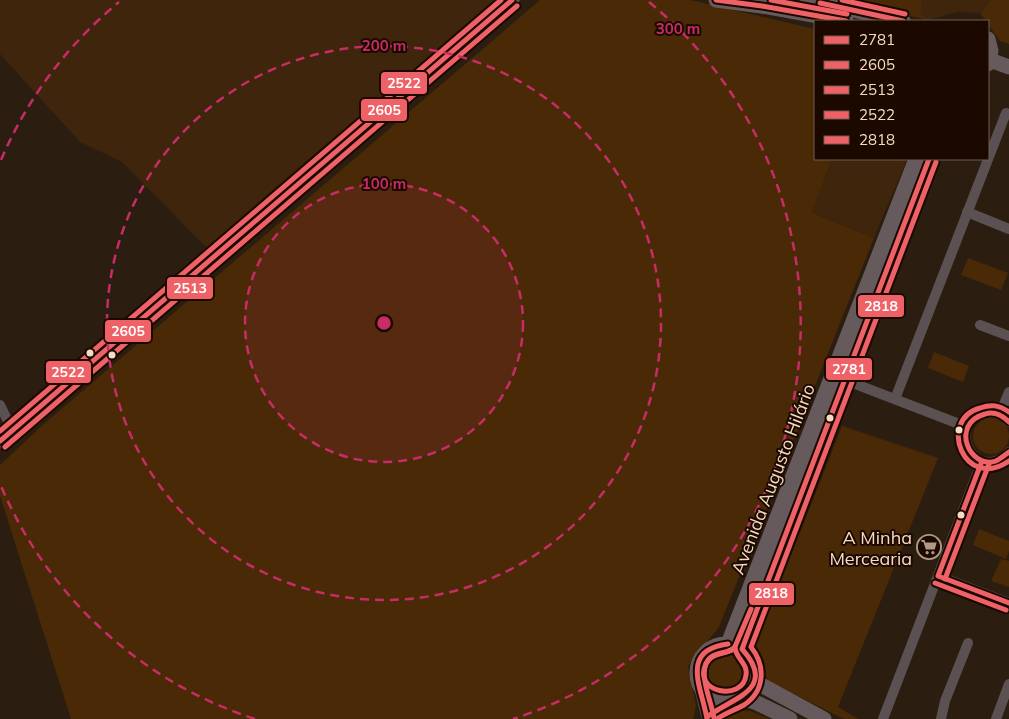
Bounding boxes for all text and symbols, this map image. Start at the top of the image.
text: 300 m [656,19,700,38]
legend [814,20,989,160]
text: 2781 [859,30,895,49]
text: 200 m [362,36,406,55]
text: 2605 [859,55,895,74]
line badge: 2522 [380,71,428,95]
text: 2522 [387,74,421,92]
text: 2513 [859,80,895,99]
line badge: 2605 [360,98,408,122]
text: 2605 [367,101,401,119]
text: 2522 [859,105,895,124]
text: 2818 [859,130,895,149]
text: 100 m [362,174,406,193]
line badge: 2513 [166,276,214,300]
text: 2513 [173,279,207,297]
line badge: 2818 [857,294,905,318]
text: 2818 [864,297,898,315]
centre of rings [375,314,393,332]
line badge: 2605 [104,319,152,343]
text: 2605 [111,322,145,340]
unlabelled marker [85,348,95,358]
unlabelled marker [107,350,117,360]
line badge: 2781 [825,357,873,381]
line badge: 2522 [45,360,92,384]
text: 2781 [832,360,866,378]
text: 2522 [51,363,85,381]
street label: Avenida Augusto Hilário [726,380,820,578]
unlabelled marker [825,413,835,423]
unlabelled marker [954,425,964,435]
unlabelled marker [956,510,966,520]
place label: A Minha Mercearia [829,526,912,570]
supermarket icon: A Minha Mercearia [916,534,942,560]
line badge: 2818 [748,582,795,606]
text: 2818 [754,584,788,602]

